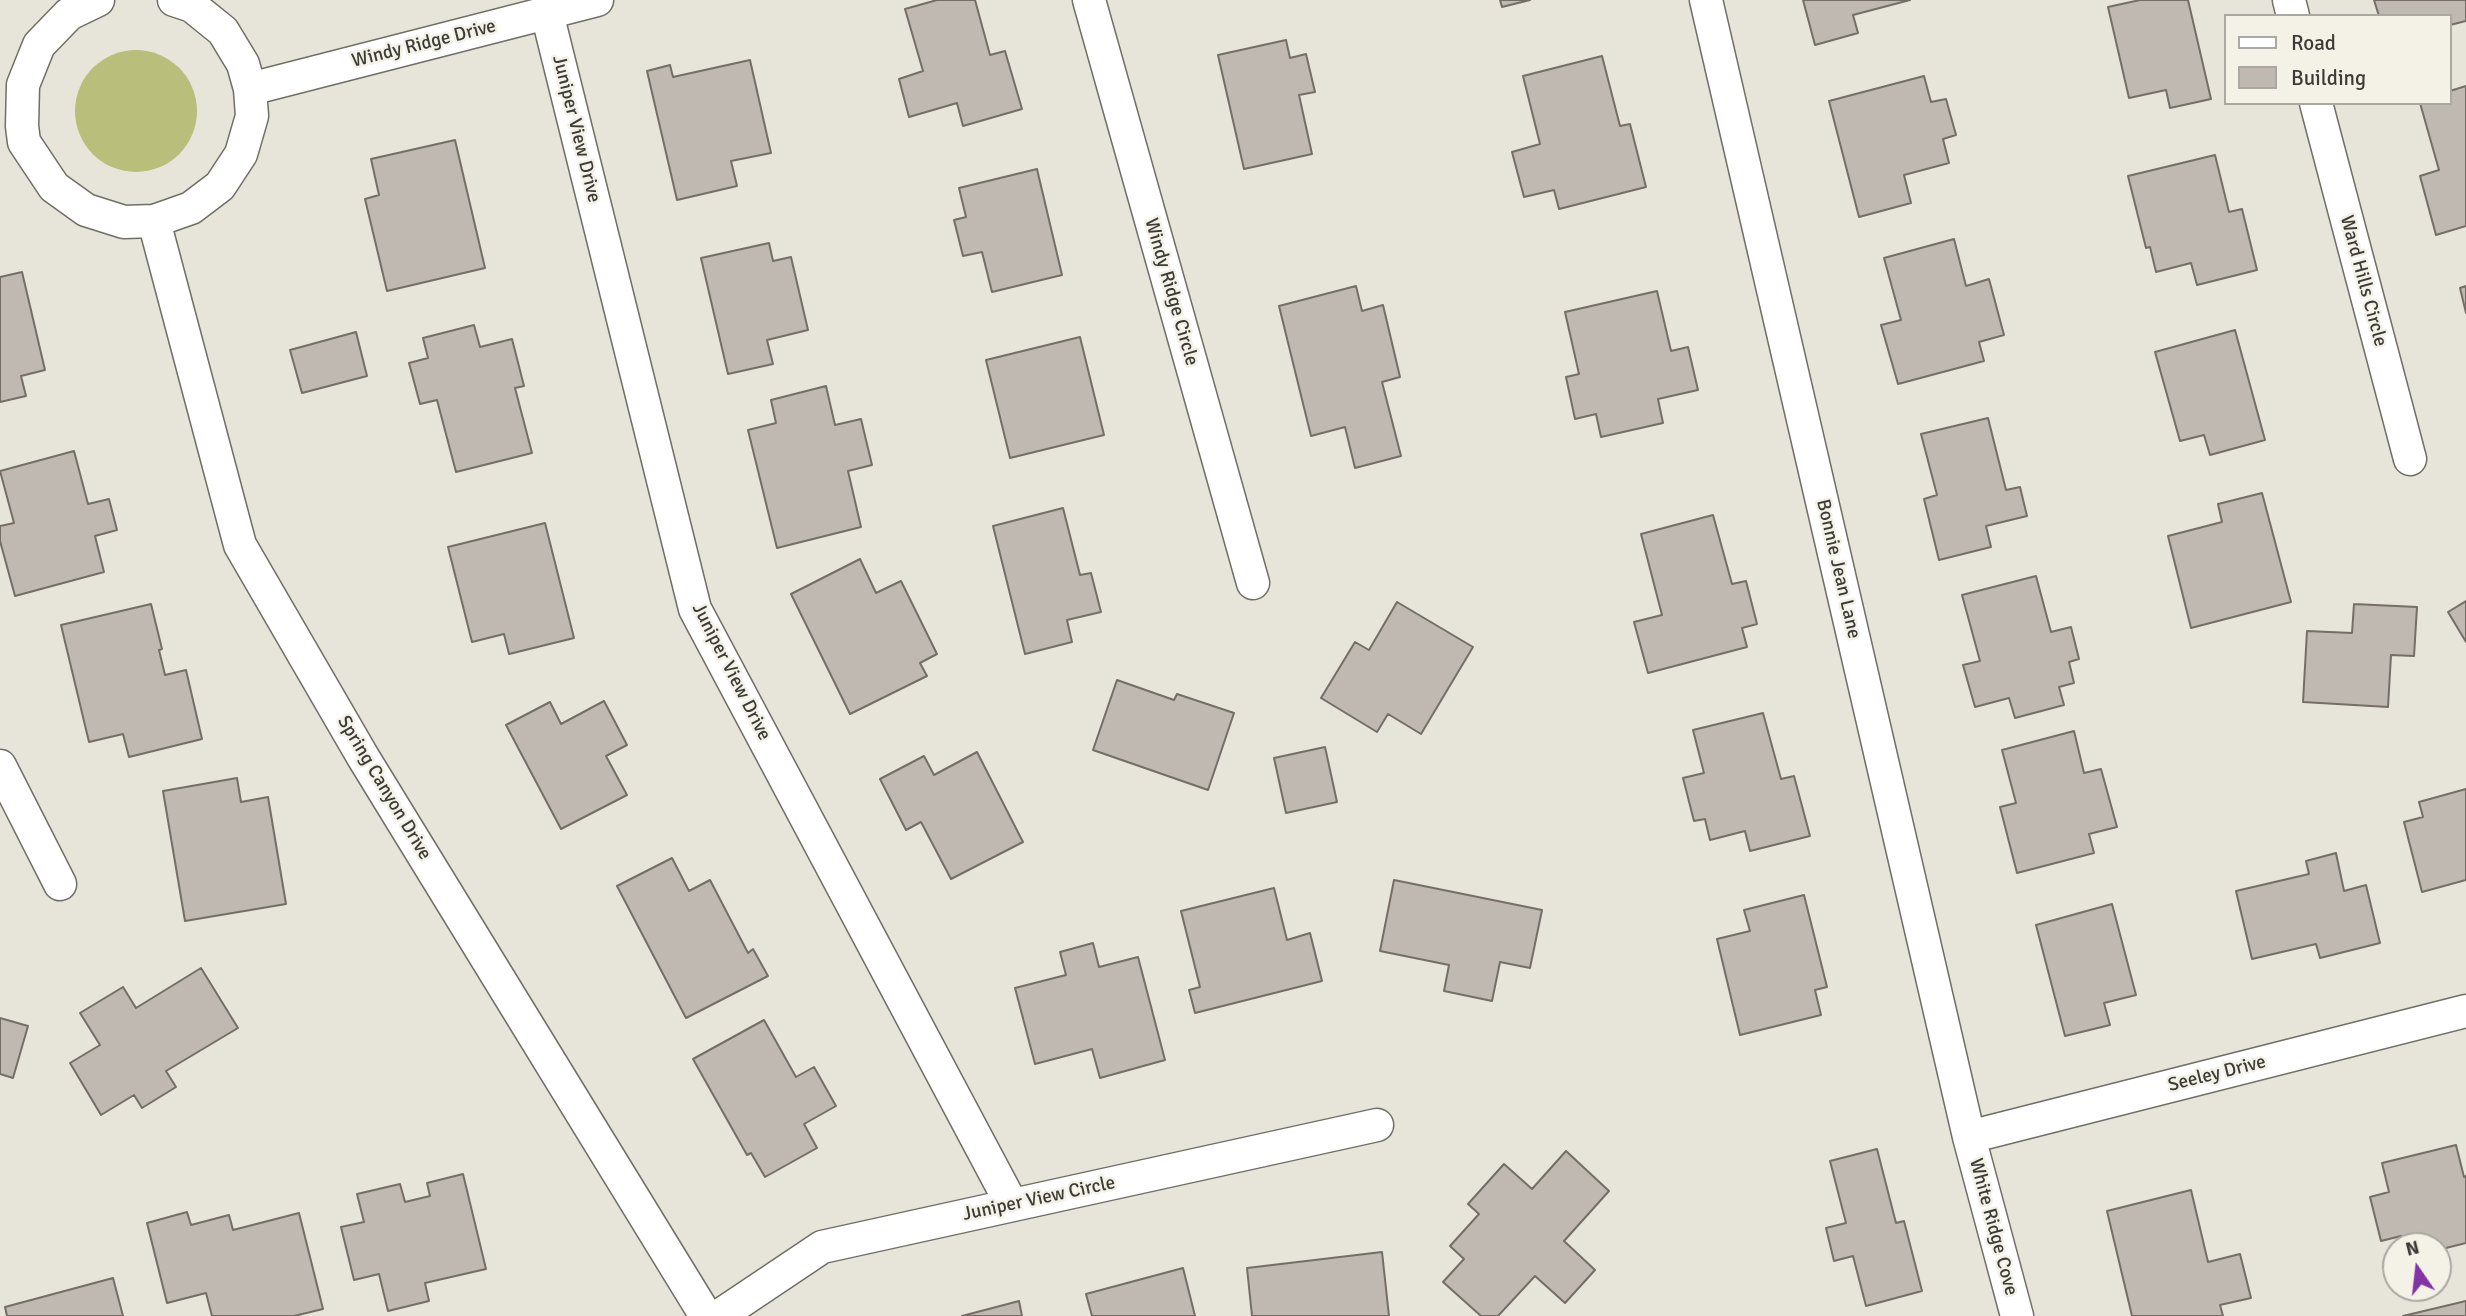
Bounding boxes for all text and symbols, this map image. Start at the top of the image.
legend [2224,14,2452,105]
street label: Windy Ridge Drive [350,15,498,73]
text: Road [2291,30,2336,56]
street label: Juniper View Drive [547,53,605,205]
text: Building [2291,65,2366,91]
street label: Ward Hills Circle [2335,213,2391,349]
street label: Windy Ridge Circle [1139,216,1203,368]
street label: Bonnie Jean Lane [1811,497,1865,641]
street label: Juniper View Drive [687,600,775,744]
street label: Spring Canyon Drive [332,712,436,864]
street label: Seeley Drive [2166,1051,2268,1097]
street label: White Ridge Cove [1964,1156,2022,1298]
street label: Juniper View Circle [961,1172,1117,1226]
north arrow [2382,1232,2452,1302]
text: N [2403,1235,2422,1262]

